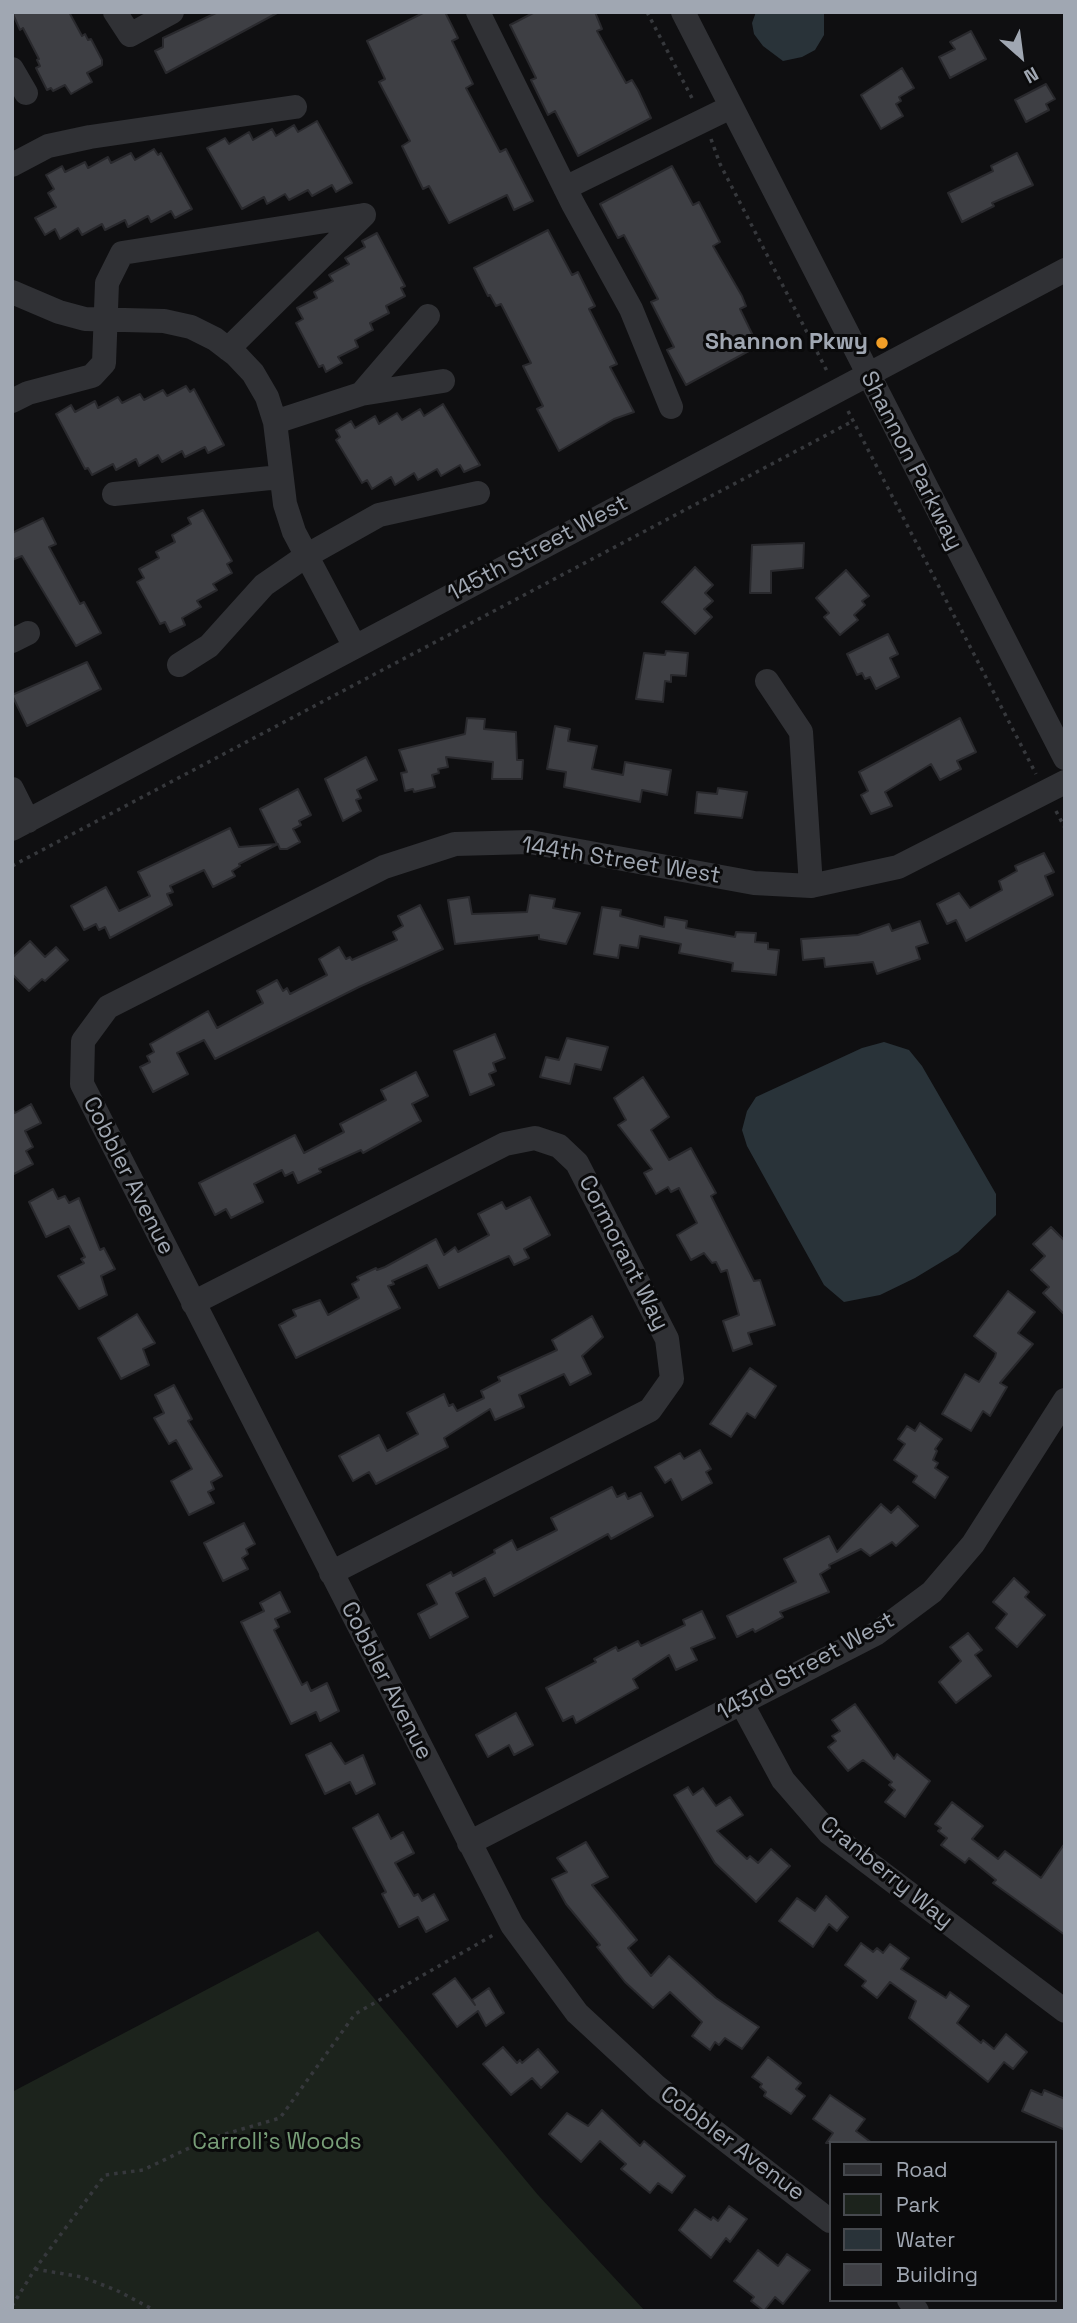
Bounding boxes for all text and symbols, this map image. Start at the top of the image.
north arrow [986,21,1056,91]
text: N [1020,61,1043,89]
place label: Shannon Pkwy [705,329,868,357]
marker: Shannon Pkwy [874,335,890,351]
street label: Shannon Parkway [854,367,968,555]
street label: 145th Street West [443,490,633,608]
street label: 144th Street West [520,832,722,890]
street label: Cobbler Avenue [76,1092,180,1260]
street label: Cormorant Way [572,1171,674,1335]
street label: Cobbler Avenue [334,1597,438,1765]
street label: 143rd Street West [712,1607,900,1727]
street label: Cranberry Way [814,1811,958,1935]
street label: Cobbler Avenue [654,2081,810,2207]
park label: Carroll's Woods [192,2129,362,2157]
legend [828,2141,1056,2302]
text: Road [896,2156,948,2183]
text: Park [896,2191,940,2218]
text: Water [896,2226,955,2253]
text: Building [896,2261,978,2288]

